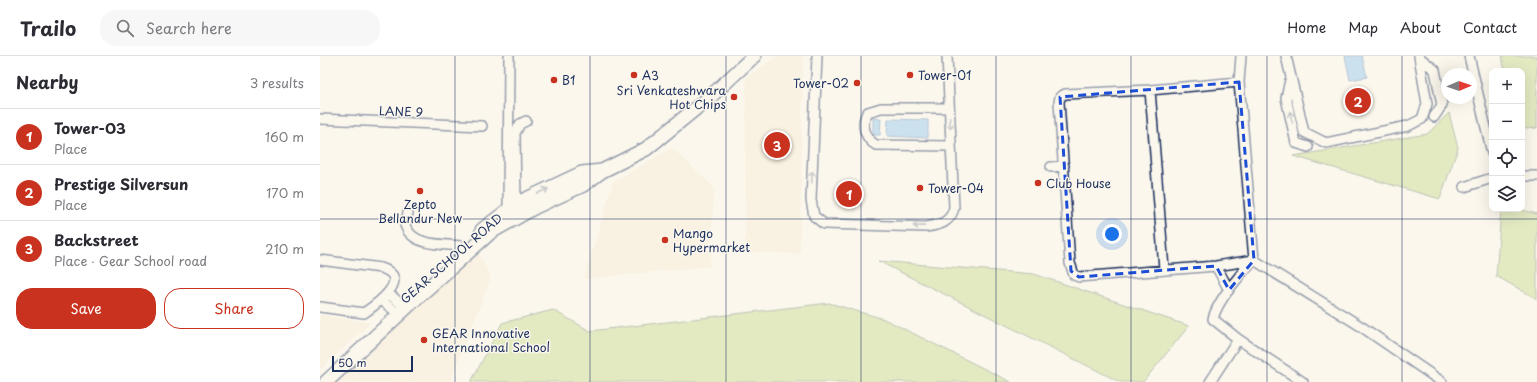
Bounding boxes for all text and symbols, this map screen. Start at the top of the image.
search box [100,10,380,46]
text: Trailo [20,14,76,42]
text: Search here [146,16,232,39]
icon: search [114,17,136,39]
text: Home [1287,17,1326,38]
text: Map [1348,17,1378,38]
text: About [1400,17,1441,38]
text: Contact [1463,17,1517,38]
place label: A3 [642,66,659,84]
place label: Tower-01 [918,66,971,84]
north arrow [1441,68,1477,104]
map controls [1489,68,1525,212]
button: + [1489,68,1525,104]
text: Nearby [16,69,78,95]
marker: A3 [629,70,639,80]
marker: Tower-01 [905,70,915,80]
place label: B1 [562,71,575,89]
text: 3 results [250,73,304,92]
place label: Tower-02 [793,74,849,92]
marker: B1 [549,75,559,85]
marker: Tower-02 [852,78,862,88]
place label: Sri Venkateshwara Hot Chips [617,81,727,113]
pin: 2 [1345,86,1371,116]
marker: Sri Venkateshwara Hot Chips [729,92,739,102]
street label: LANE 9 [378,101,424,121]
button: − [1489,104,1525,140]
one-way arrow [1286,110,1294,123]
text: Tower-03 [54,116,126,139]
one-way arrow [946,116,953,129]
text: 1 [26,127,32,146]
text: 160 m [265,127,304,146]
pin: 3 [764,130,790,160]
text: Place [54,139,87,158]
button: locate [1489,140,1525,176]
one-way arrow [808,171,816,184]
text: Prestige Silversun [54,172,188,195]
place label: Club House [1046,174,1112,192]
button: layers [1489,176,1525,212]
marker: Club House [1033,178,1043,188]
pin: 1 [836,179,862,209]
place label: Tower-04 [928,179,984,197]
text: 2 [24,183,34,202]
text: 170 m [266,183,304,202]
marker: Tower-04 [915,183,925,193]
marker: Zepto Bellandur New [415,186,425,196]
one-way arrow [536,187,548,194]
text: Place [54,195,87,214]
place label: Zepto Bellandur New [378,195,463,227]
street label: GEAR SCHOOL ROAD [396,209,506,307]
one-way arrow [913,223,926,230]
place label: Mango Hypermarket [673,224,750,256]
your location [1102,224,1122,244]
text: Backstreet [54,228,139,251]
marker: Mango Hypermarket [660,235,670,245]
text: 3 [25,239,33,258]
text: 210 m [265,239,304,258]
text: Place · Gear School road [54,251,207,270]
button: Save [16,288,156,329]
button: Share [164,288,304,329]
place label: GEAR Innovative International School [432,324,550,356]
marker: GEAR Innovative International School [419,335,429,345]
scale bar [332,354,413,373]
text: 50 m [338,354,367,371]

